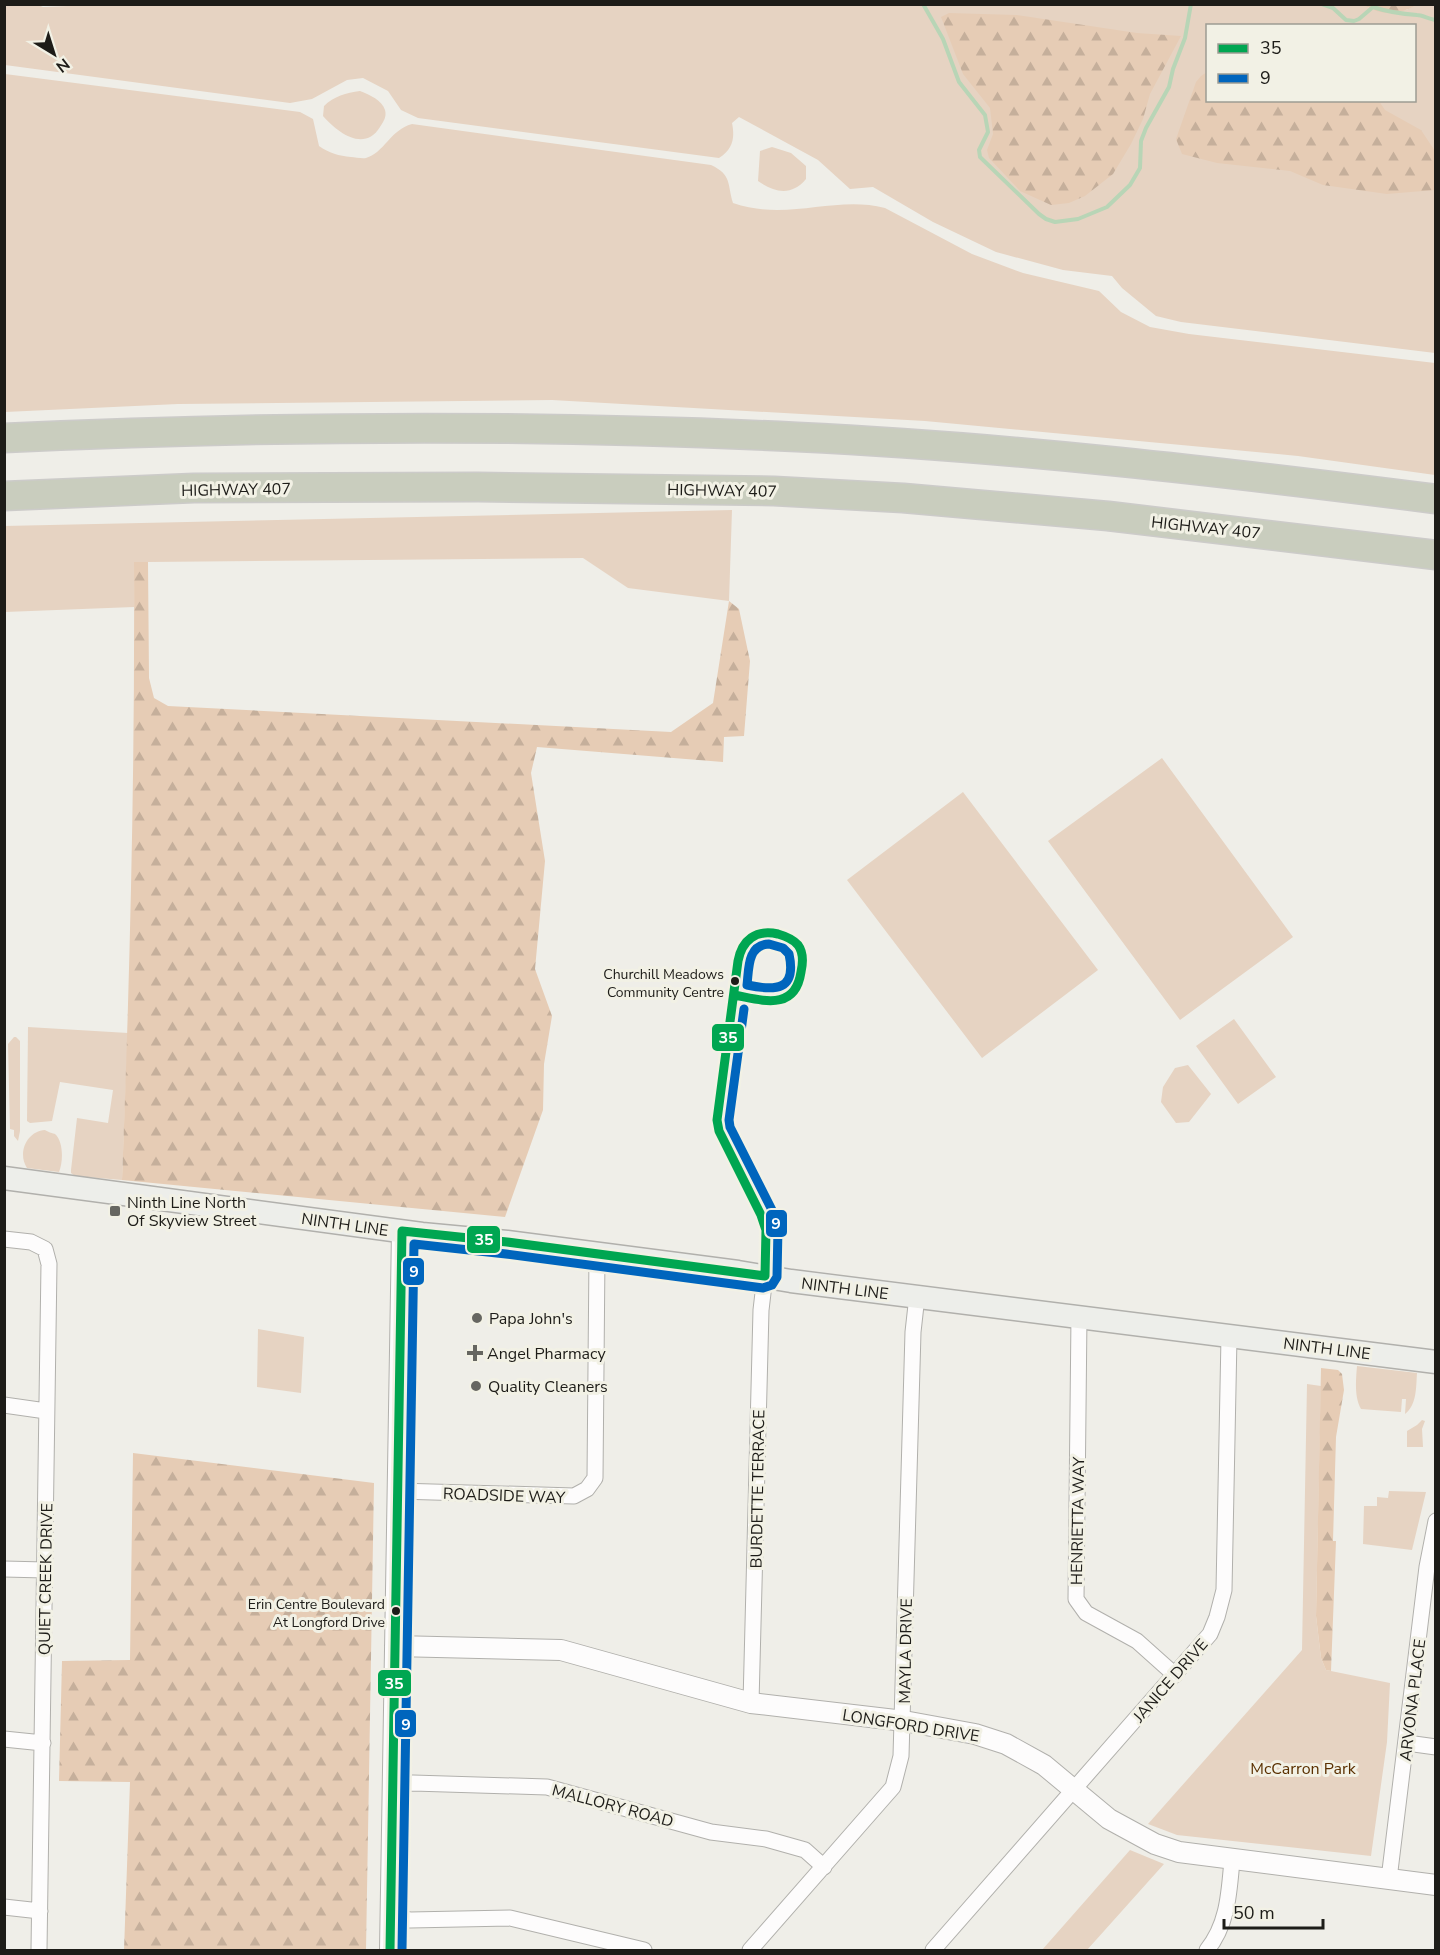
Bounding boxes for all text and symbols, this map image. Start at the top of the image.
north arrow [24,24,84,84]
legend [1206,24,1416,102]
text: 35 [1260,36,1282,60]
text: N [51,53,74,77]
text: 9 [1260,66,1271,90]
street label: HIGHWAY 407 [181,478,291,502]
street label: HIGHWAY 407 [667,479,777,503]
street label: HIGHWAY 407 [1150,511,1262,545]
place label: Churchill Meadows Community Centre [603,965,724,1002]
marker: Churchill Meadows Community Centre [729,975,741,987]
line badge: 35 [711,1023,745,1052]
text: 35 [718,1027,738,1049]
place label: Ninth Line North Of Skyview Street [127,1192,257,1232]
marker: Ninth Line North Of Skyview Street [108,1204,122,1218]
street label: NINTH LINE [300,1208,390,1242]
line badge: 9 [765,1209,788,1238]
text: 9 [771,1213,781,1235]
line badge: 35 [466,1225,501,1254]
text: 35 [474,1229,494,1251]
line badge: 9 [402,1257,425,1286]
text: 9 [409,1261,419,1283]
street label: NINTH LINE [800,1273,890,1305]
place label: Papa John's [489,1308,573,1330]
marker: Papa John's [470,1311,484,1325]
street label: NINTH LINE [1282,1333,1372,1365]
place label: Angel Pharmacy [487,1343,607,1365]
marker: Angel Pharmacy [468,1346,482,1360]
place label: Quality Cleaners [488,1376,608,1398]
marker: Quality Cleaners [469,1379,483,1393]
street label: BURDETTE TERRACE [746,1409,770,1569]
street label: HENRIETTA WAY [1066,1456,1090,1585]
street label: ROADSIDE WAY [442,1483,566,1509]
street label: QUIET CREEK DRIVE [34,1503,58,1655]
place label: Erin Centre Boulevard At Longford Drive [248,1595,385,1632]
street label: MAYLA DRIVE [894,1598,918,1704]
marker: Erin Centre Boulevard At Longford Drive [390,1605,402,1617]
street label: JANICE DRIVE [1128,1634,1213,1728]
street label: ARVONA PLACE [1395,1638,1431,1762]
line badge: 35 [377,1669,412,1697]
text: 35 [384,1673,404,1695]
street label: LONGFORD DRIVE [841,1704,981,1748]
line badge: 9 [394,1709,417,1738]
text: 9 [401,1714,411,1736]
park label: McCarron Park [1250,1758,1357,1780]
street label: MALLORY ROAD [550,1779,676,1833]
scale bar [1224,1892,1323,1930]
text: 50 m [1233,1901,1275,1925]

